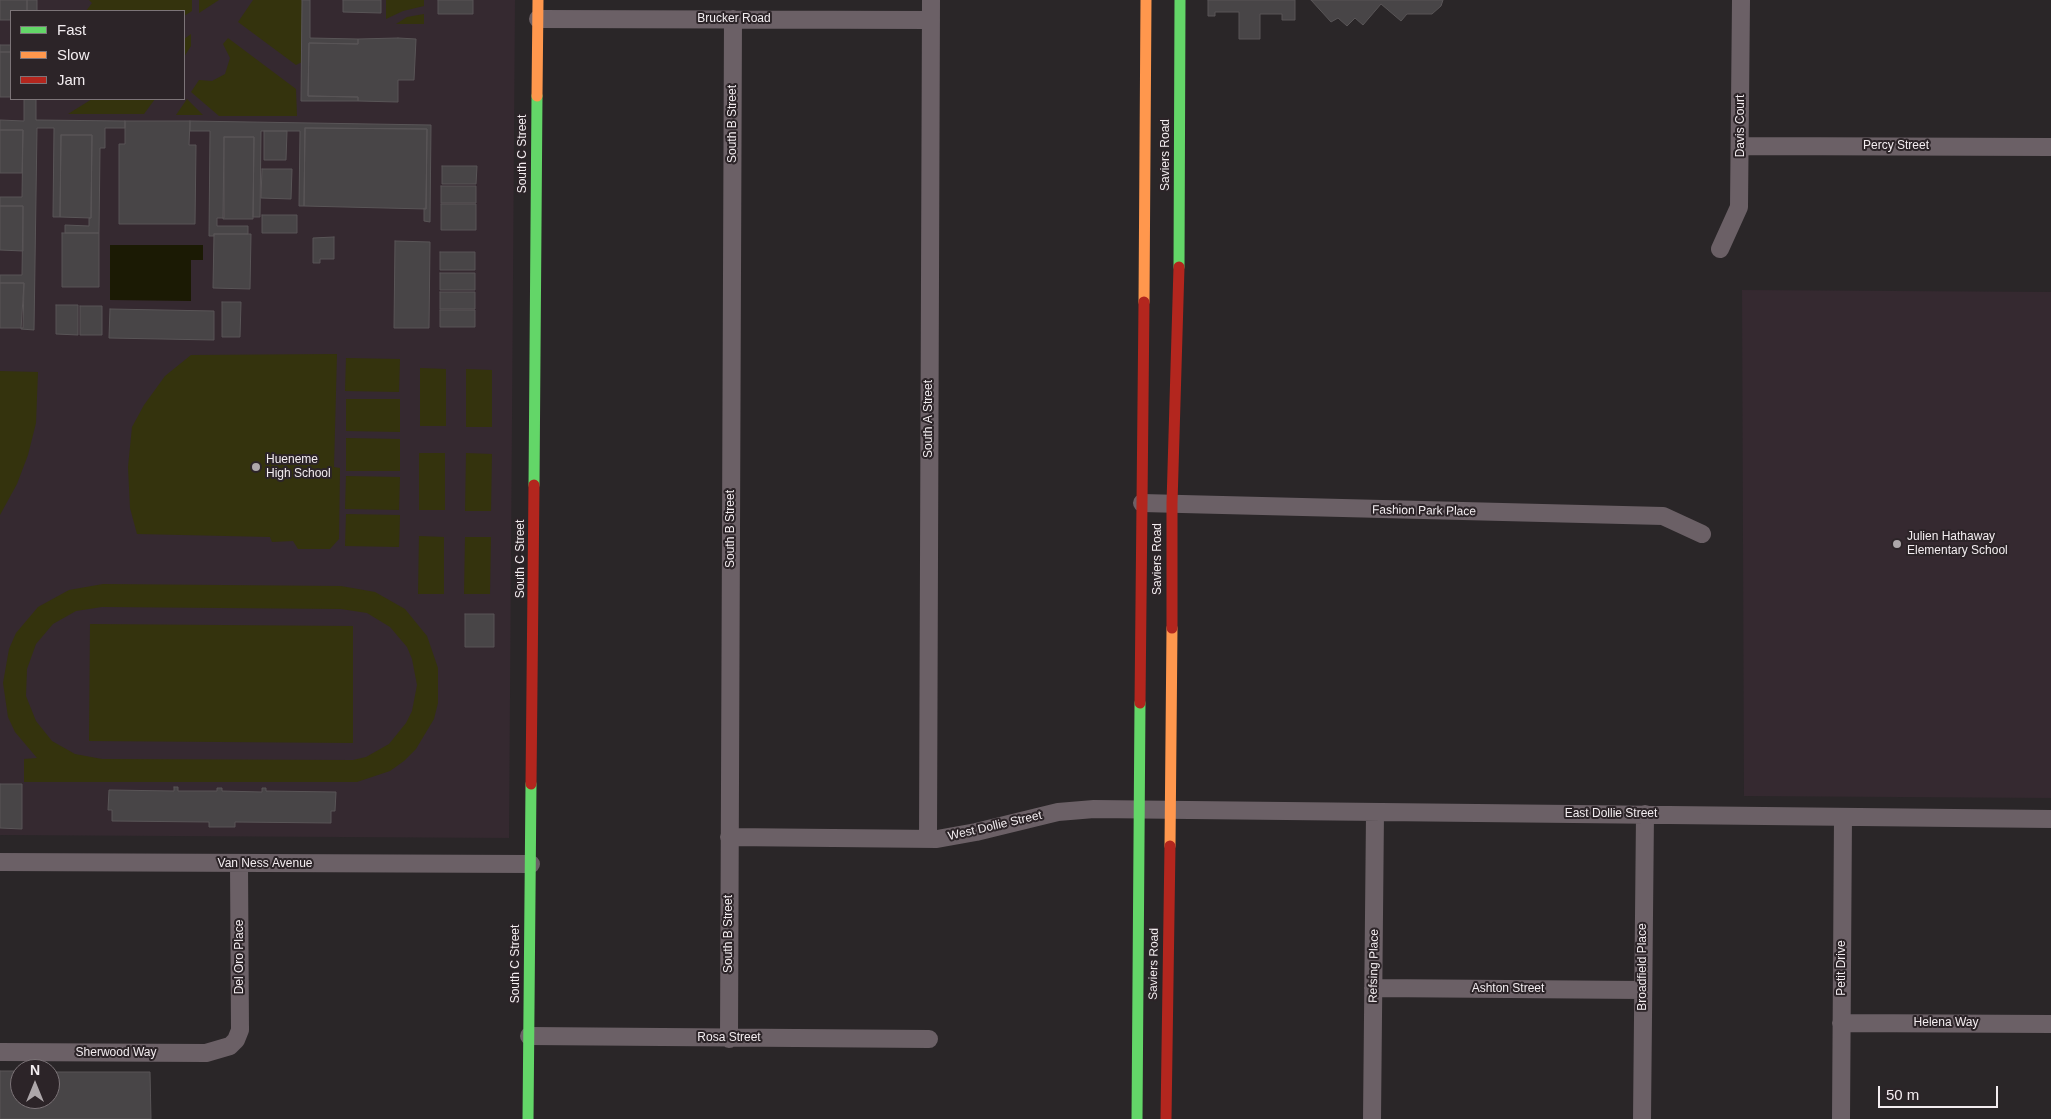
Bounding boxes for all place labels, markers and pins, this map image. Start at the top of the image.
place label: Hueneme High School [266,453,331,481]
marker: Hueneme High School [250,461,262,473]
place label: Julien Hathaway Elementary School [1907,530,2008,558]
marker: Julien Hathaway Elementary School [1891,538,1903,550]

